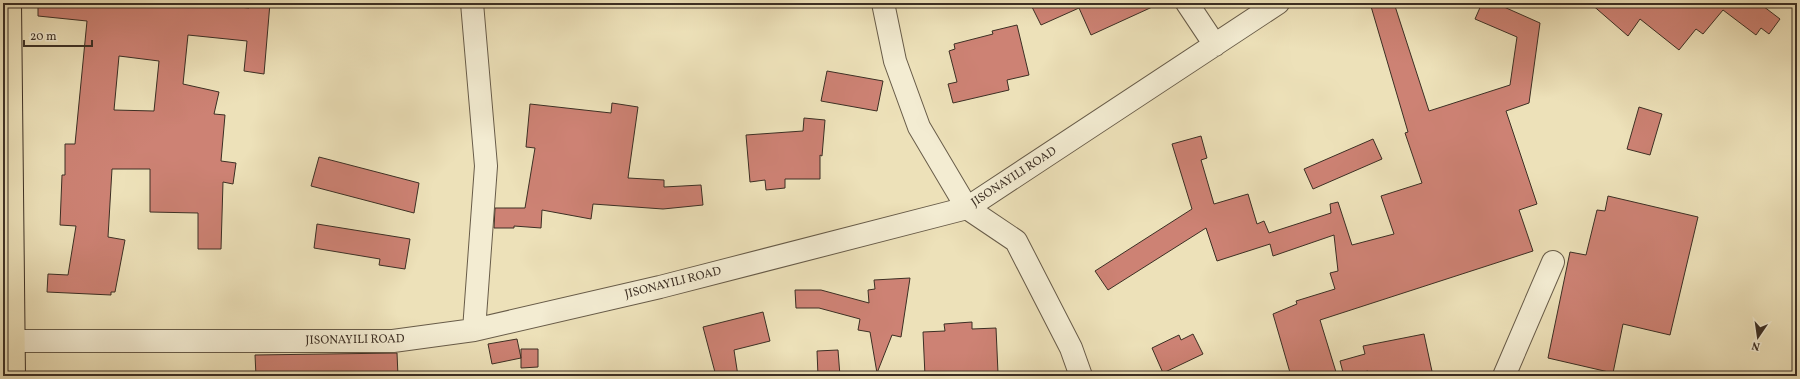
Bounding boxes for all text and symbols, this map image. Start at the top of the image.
scale bar [24,22,92,48]
text: 20 m [30,29,57,45]
street label: JISONAYILI ROAD [968,143,1060,211]
street label: JISONAYILI ROAD [623,263,723,303]
north arrow [1738,317,1778,357]
street label: JISONAYILI ROAD [305,331,405,349]
text: N [1751,337,1762,353]

